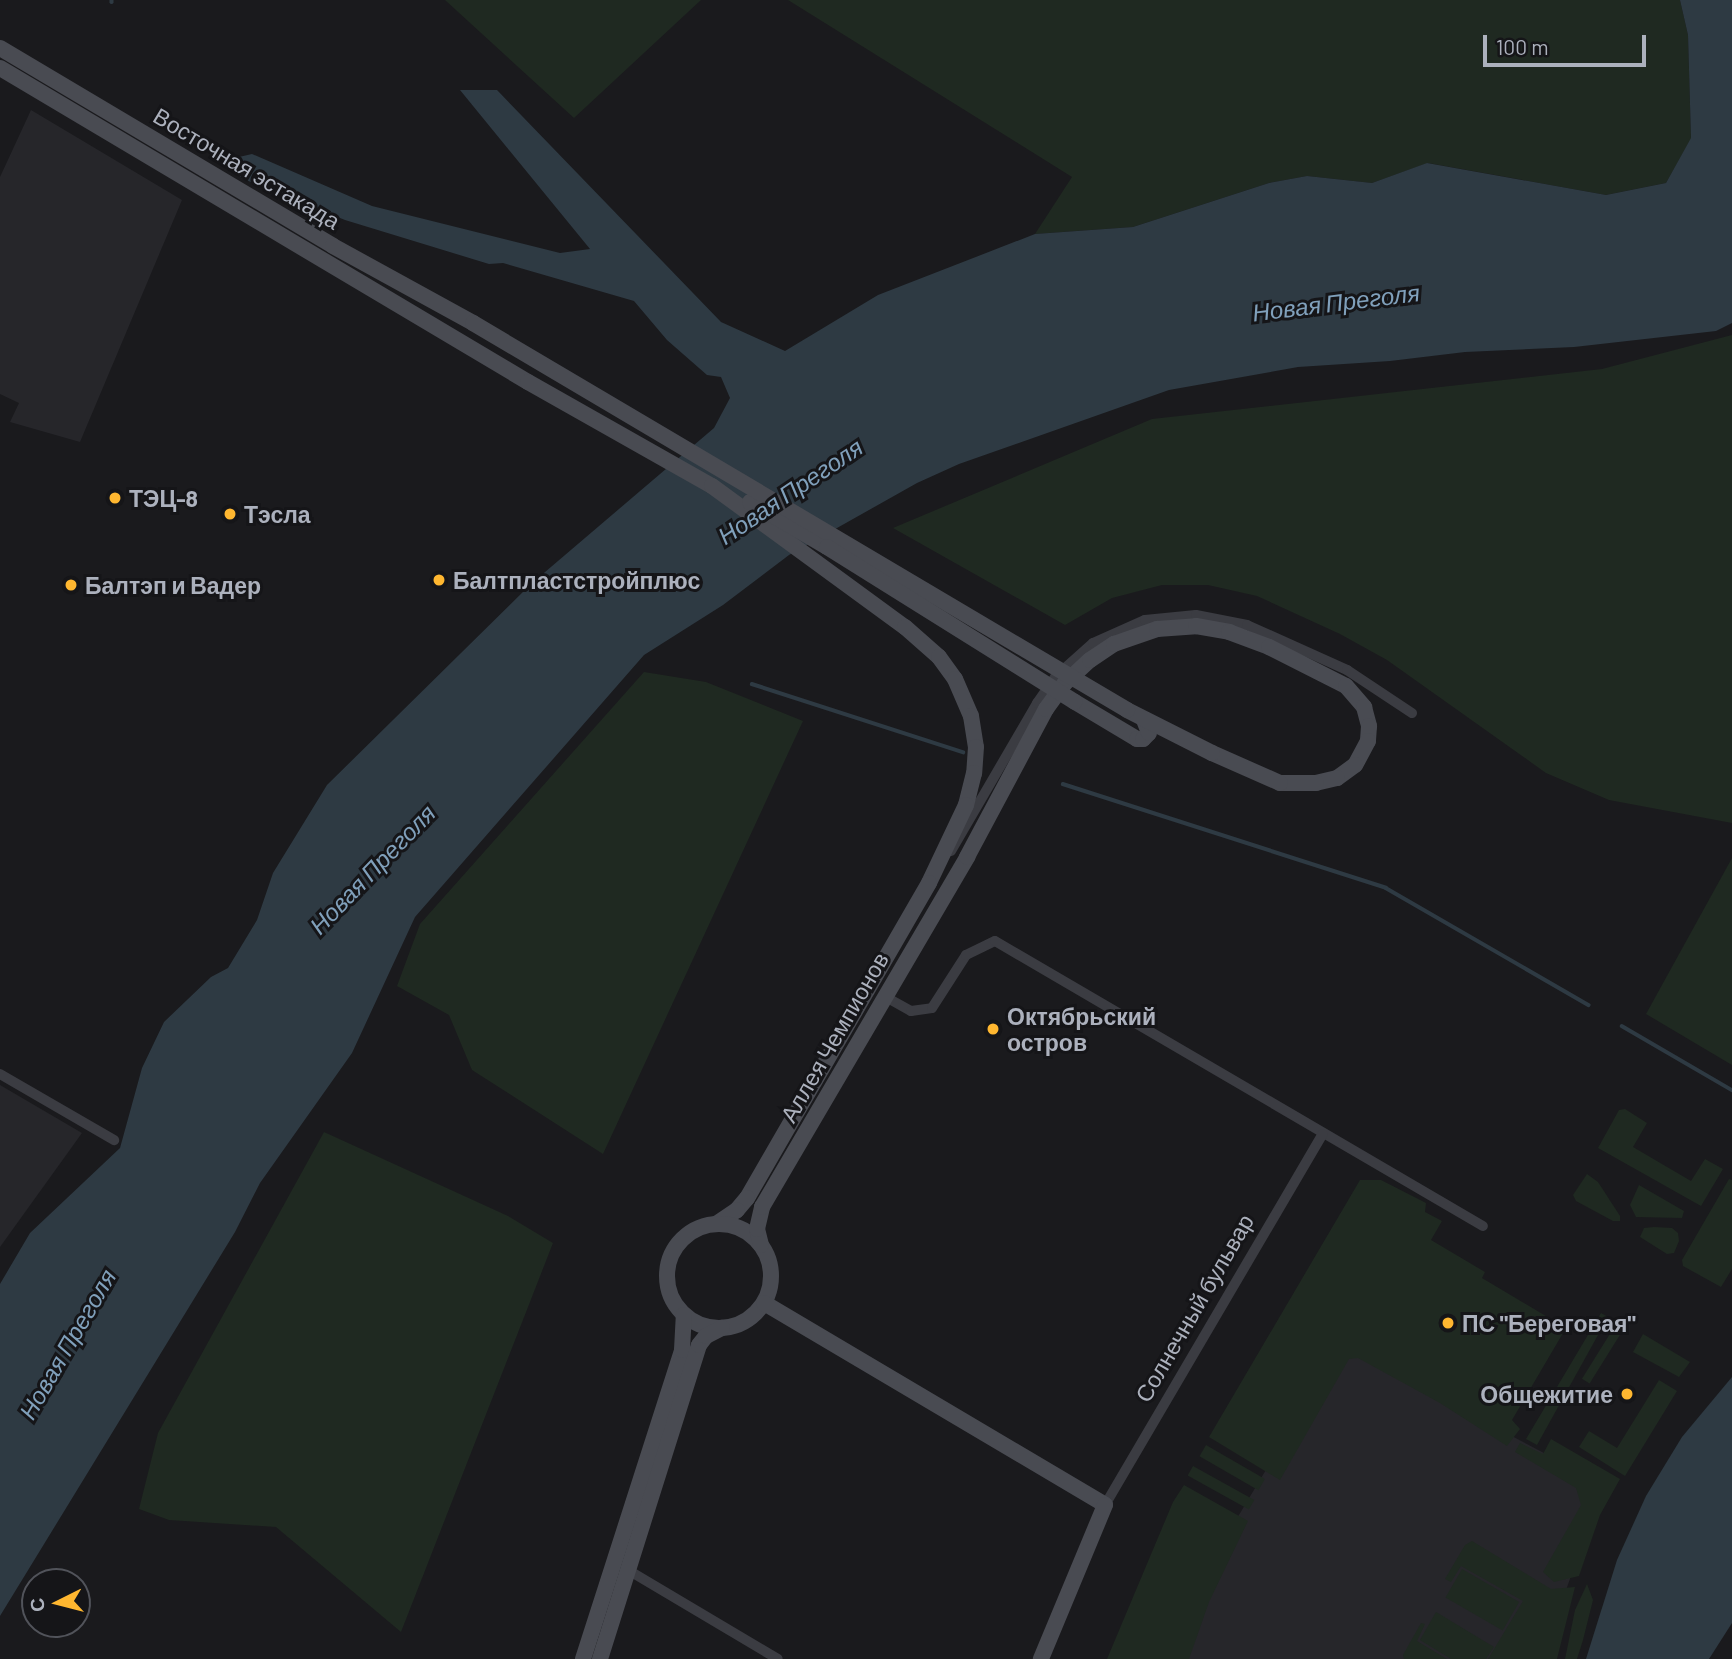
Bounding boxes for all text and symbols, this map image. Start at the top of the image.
scale bar [1487,21,1650,65]
text: 100 m [1496,34,1549,59]
street label: Восточная эстакада [149,101,345,235]
water label: Новая Преголя [1251,277,1421,327]
water label: Новая Преголя [712,432,868,550]
place label: ТЭЦ-8 [129,484,198,512]
marker: ТЭЦ-8 [107,490,123,506]
place label: Тэсла [244,500,311,528]
marker: Тэсла [222,506,238,522]
place label: Балтпластстройплюс [453,566,700,594]
place label: Балтэп и Вадер [85,571,261,599]
marker: Балтпластстройплюс [431,572,447,588]
marker: Балтэп и Вадер [63,577,79,593]
water label: Новая Преголя [303,798,441,940]
street label: Аллея Чемпионов [774,947,894,1127]
place label: Октябрьский остров [1007,1002,1156,1056]
marker: Октябрьский остров [985,1021,1001,1037]
street label: Солнечный бульвар [1129,1209,1259,1407]
water label: Новая Преголя [12,1264,122,1424]
place label: ПС "Береговая" [1462,1309,1636,1337]
marker: ПС "Береговая" [1440,1315,1456,1331]
place label: Общежитие [1480,1380,1613,1408]
marker: Общежитие [1619,1386,1635,1402]
north arrow [21,1568,91,1638]
text: С [24,1597,49,1613]

